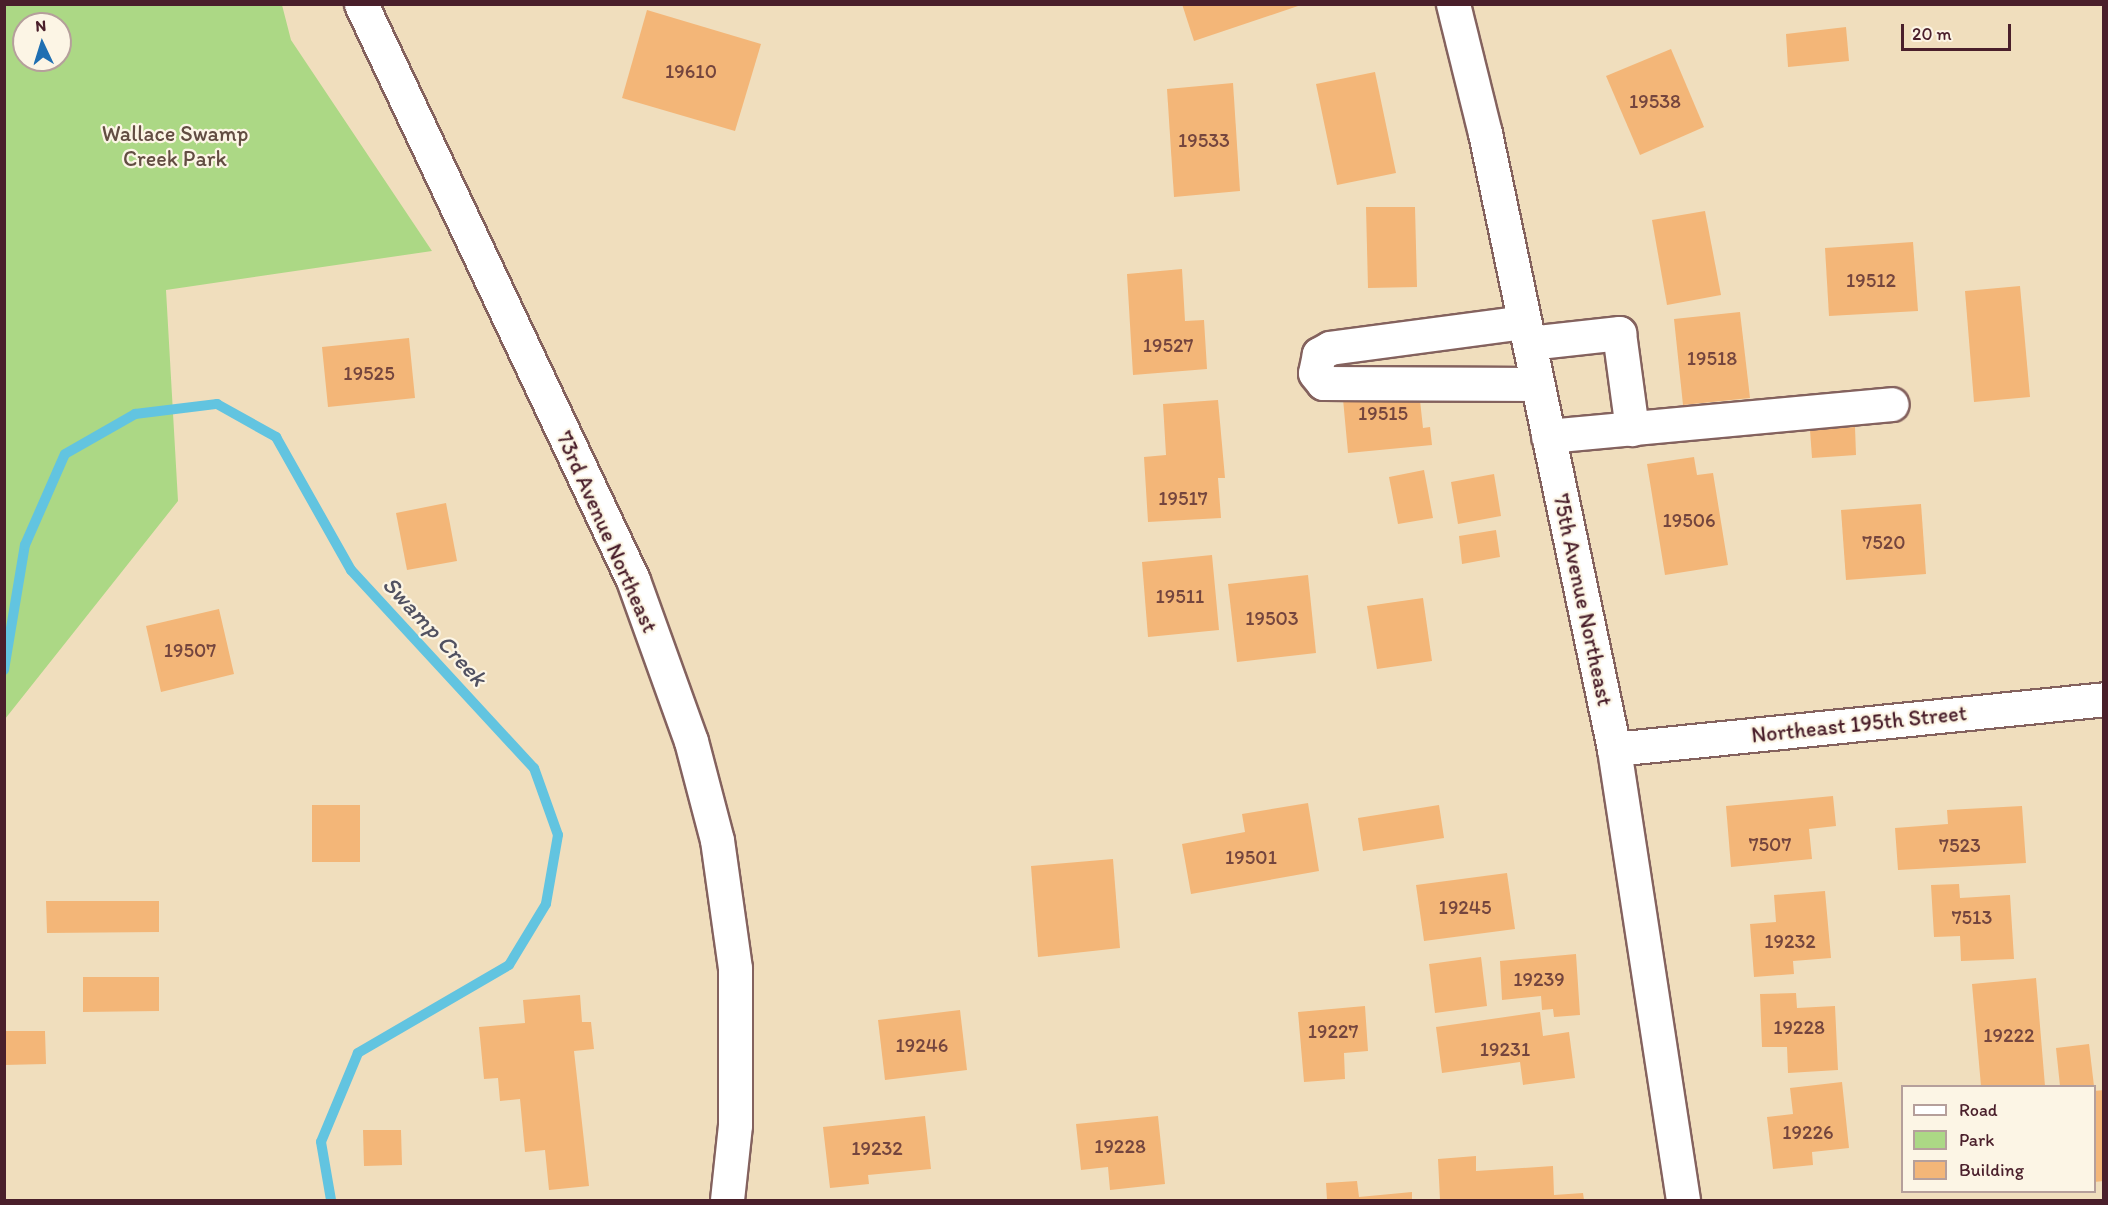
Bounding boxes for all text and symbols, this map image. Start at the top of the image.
north arrow [12,12,72,72]
scale bar [1904,12,2014,50]
text: N [35,16,47,35]
text: 20 m [1912,23,1952,45]
house number: 19610 [665,59,717,83]
house number: 19538 [1629,89,1681,113]
park label: Wallace Swamp Creek Park [102,120,248,172]
house number: 19533 [1178,128,1230,152]
house number: 19512 [1846,268,1896,292]
house number: 19527 [1143,333,1193,357]
house number: 19518 [1687,346,1737,370]
house number: 19525 [343,361,395,385]
house number: 19515 [1358,401,1408,425]
street label: 73rd Avenue Northeast [551,428,663,636]
house number: 19517 [1158,486,1208,510]
street label: 75th Avenue Northeast [1548,492,1618,708]
house number: 19506 [1662,508,1716,532]
house number: 7520 [1862,530,1906,554]
water label: Swamp Creek [377,570,493,692]
house number: 19511 [1156,584,1204,608]
house number: 19503 [1245,606,1299,630]
house number: 19507 [164,638,216,662]
street label: Northeast 195th Street [1750,700,1968,748]
house number: 7507 [1749,832,1791,856]
house number: 7523 [1939,833,1981,857]
house number: 19501 [1225,845,1277,869]
house number: 19245 [1439,895,1491,919]
house number: 7513 [1952,905,1992,929]
house number: 19232 [1764,929,1816,953]
house number: 19239 [1513,967,1565,991]
house number: 19228 [1773,1015,1825,1039]
house number: 19227 [1308,1019,1358,1043]
house number: 19222 [1983,1023,2035,1047]
house number: 19246 [896,1033,948,1057]
house number: 19231 [1480,1037,1530,1061]
legend [1901,1085,2096,1193]
text: Road [1959,1099,1998,1121]
house number: 19226 [1782,1120,1834,1144]
text: Park [1959,1129,1994,1151]
house number: 19228 [1094,1134,1146,1158]
house number: 19232 [851,1136,903,1160]
text: Building [1959,1159,2024,1181]

